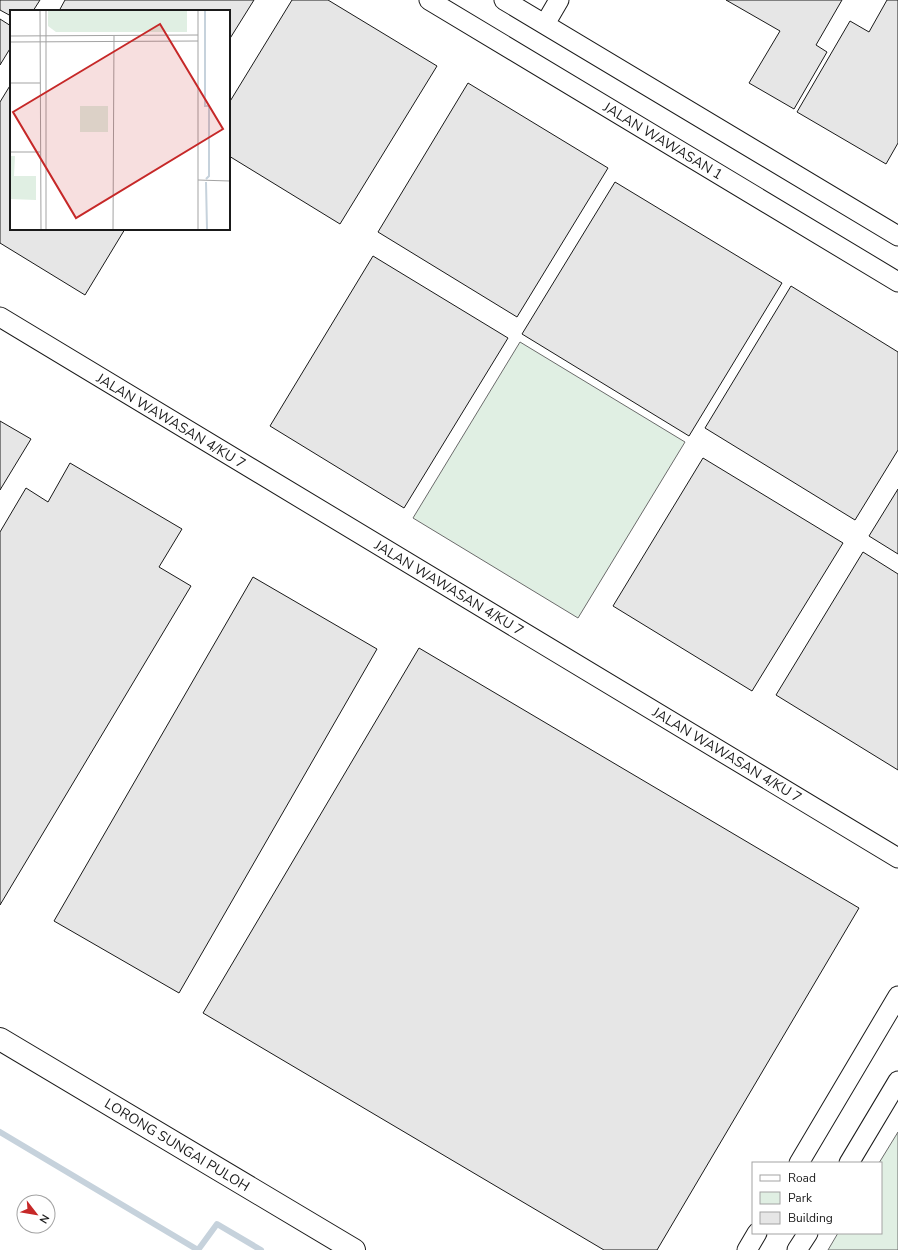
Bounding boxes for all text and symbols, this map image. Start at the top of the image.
inset map [10,10,230,230]
street label: JALAN WAWASAN 1 [599,97,726,184]
street label: JALAN WAWASAN 4/KU 7 [92,368,249,473]
street label: JALAN WAWASAN 4/KU 7 [370,535,527,640]
street label: JALAN WAWASAN 4/KU 7 [648,702,805,807]
street label: LORONG SUNGAI PULOH [101,1094,253,1196]
legend [752,1162,882,1234]
text: Road [788,1170,816,1186]
text: Park [788,1190,813,1206]
north arrow [16,1194,56,1234]
text: Building [788,1210,833,1226]
text: N [36,1212,53,1226]

